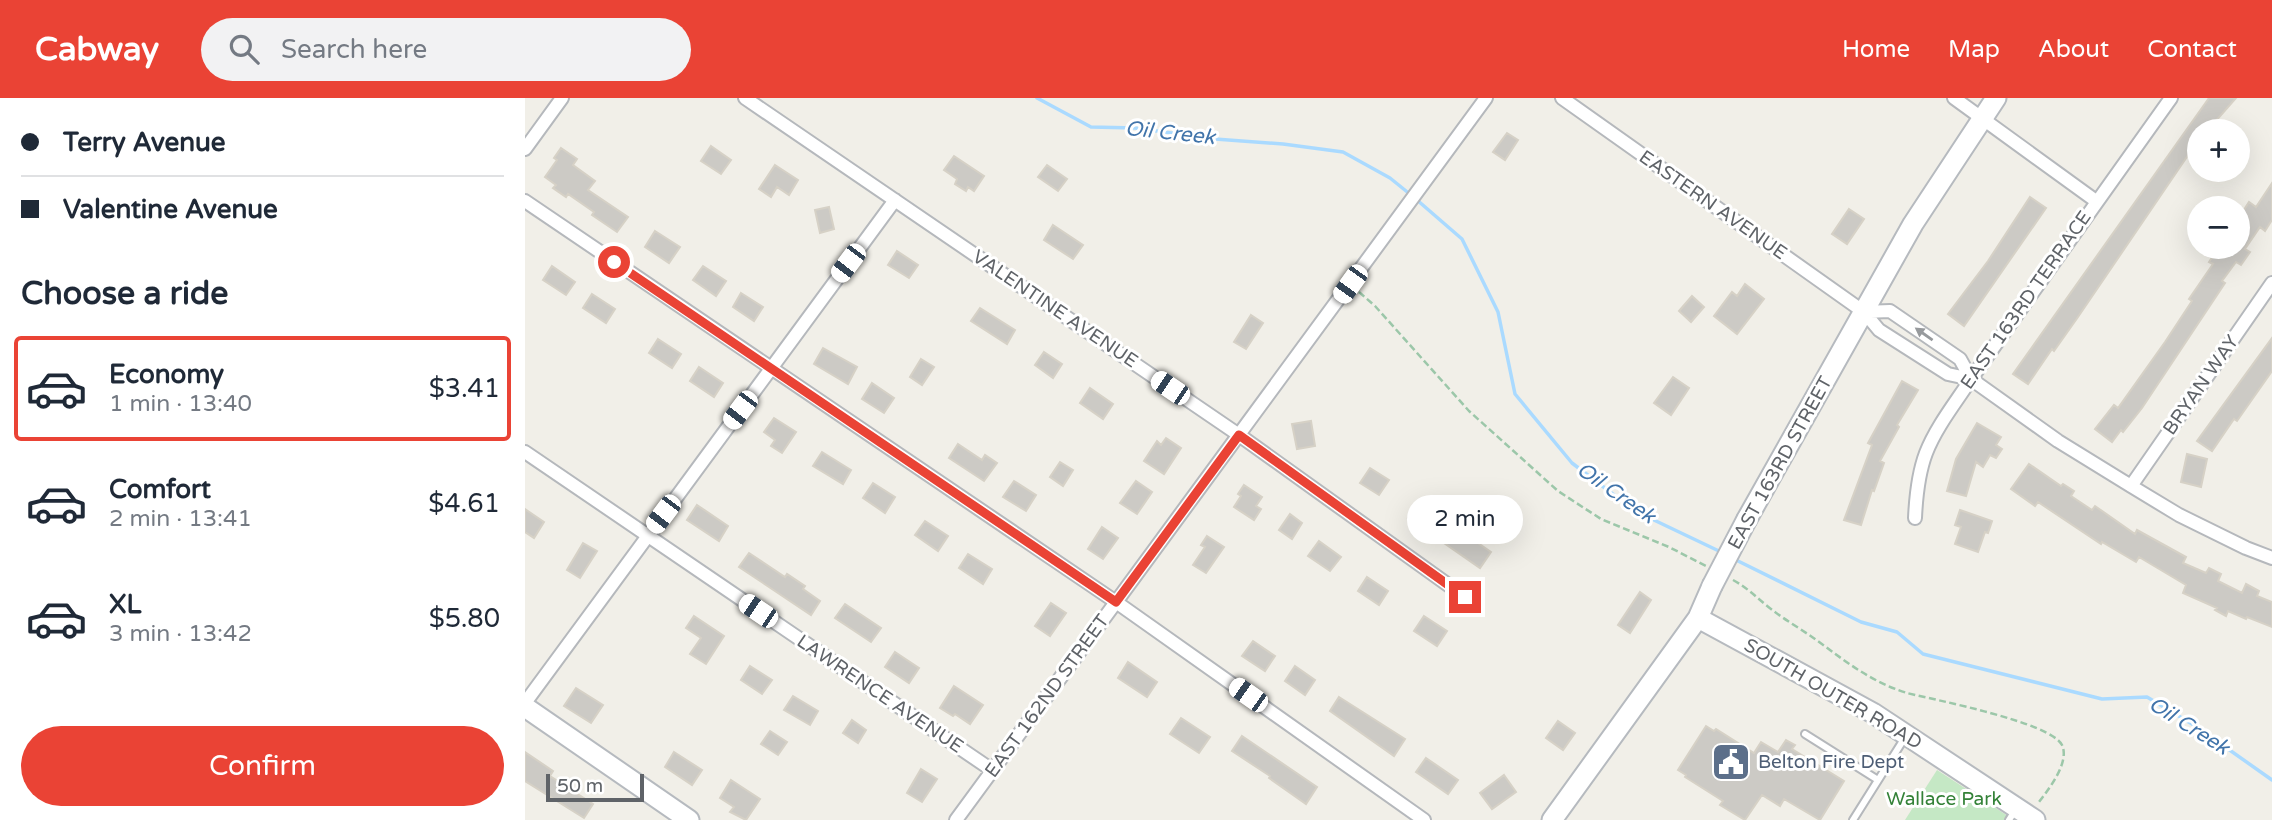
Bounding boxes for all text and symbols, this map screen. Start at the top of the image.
search box [201,18,691,81]
text: Cabway [35,30,159,69]
icon: search [225,30,263,68]
text: Search here [281,34,427,65]
text: Home [1842,35,1910,64]
text: Map [1948,35,2000,64]
text: About [2038,35,2109,64]
text: Contact [2147,35,2237,64]
water label: Oil Creek [1124,116,1218,150]
map controls [2187,119,2250,259]
button: + [2187,119,2250,182]
text: Terry Avenue [63,127,226,158]
street label: EASTERN AVENUE [1635,146,1791,264]
text: Valentine Avenue [63,194,278,225]
button: − [2187,196,2250,259]
street label: EAST 163RD TERRACE [1956,207,2096,393]
car [827,240,870,286]
street label: VALENTINE AVENUE [968,245,1142,373]
route start [598,246,630,278]
car [1330,261,1371,307]
text: Choose a ride [21,275,228,313]
one-way arrow [1915,327,1933,341]
street label: BRYAN WAY [2159,331,2243,439]
icon: car [25,357,88,420]
text: Economy [109,359,224,390]
car [1147,368,1194,408]
street label: EAST 163RD STREET [1723,372,1837,553]
text: $3.41 [429,373,500,404]
car [719,387,762,433]
text: 1 min · 13:40 [109,390,252,418]
water label: Oil Creek [1572,457,1661,530]
icon: car [25,472,88,535]
text: Comfort [109,474,211,505]
text: $4.61 [428,488,500,519]
car [642,491,685,537]
callout: 2 min [1407,496,1523,545]
text: 2 min · 13:41 [109,505,252,533]
text: 2 min [1434,505,1496,533]
route end [1449,581,1481,613]
icon: car [25,587,88,650]
text: XL [109,589,141,620]
car [735,591,782,631]
text: $5.80 [429,603,500,634]
street label: EAST 162ND STREET [980,610,1114,782]
text: 3 min · 13:42 [109,620,252,648]
street label: LAWRENCE AVENUE [793,630,967,758]
street label: SOUTH OUTER ROAD [1740,634,1926,754]
car [1225,674,1272,716]
water label: Oil Creek [2144,692,2235,761]
button: Confirm [21,726,504,806]
public building icon: Belton Fire Dept [1710,741,1752,783]
place label: Belton Fire Dept [1758,751,1904,773]
scale bar [546,771,644,803]
text: 50 m [557,775,603,797]
park label: Wallace Park [1886,788,2002,810]

